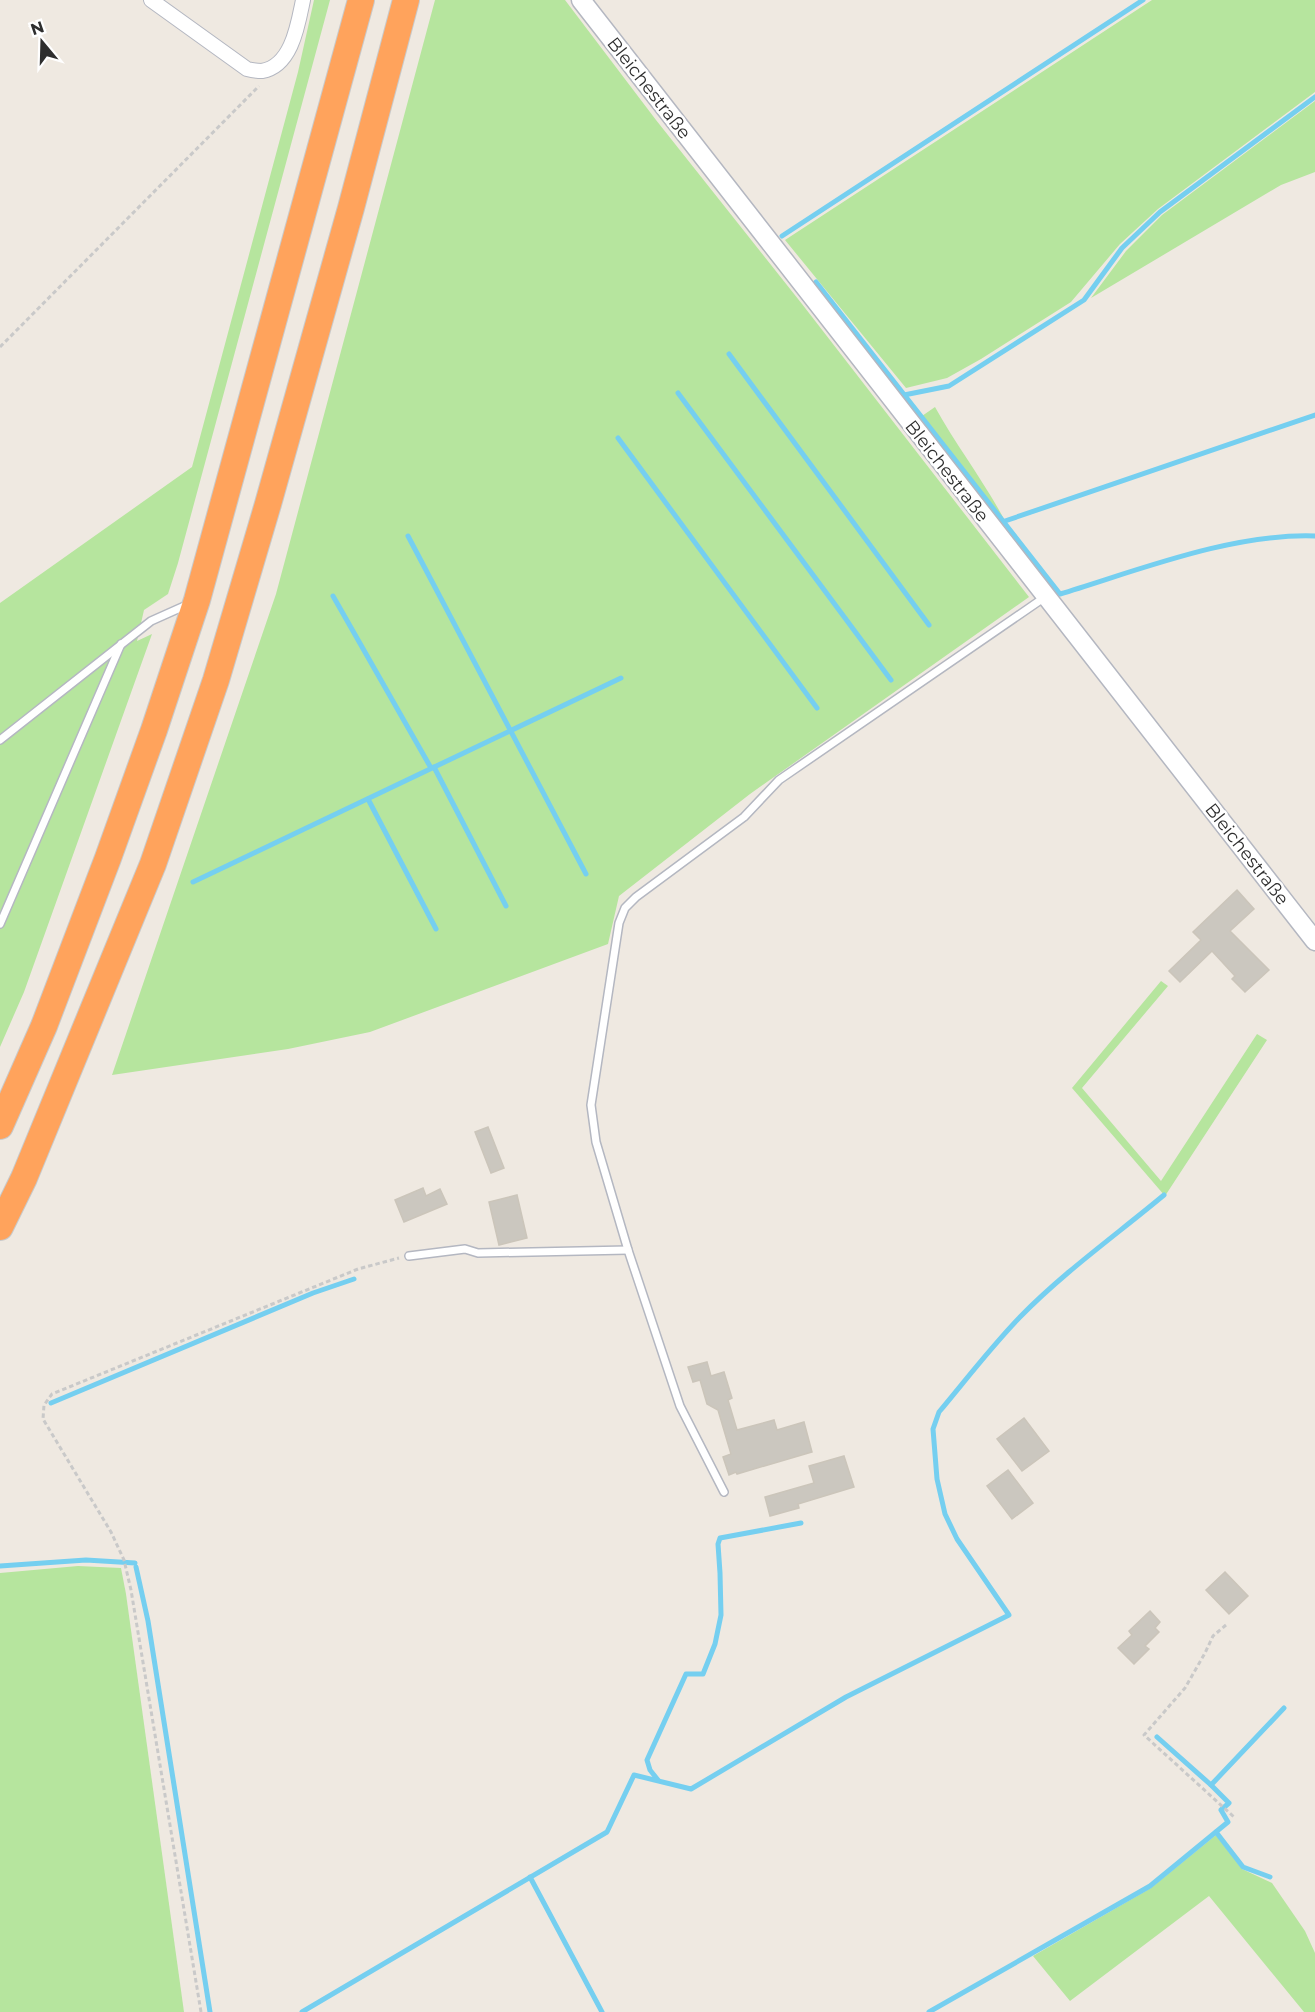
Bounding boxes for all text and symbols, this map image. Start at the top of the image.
north arrow [12,12,72,72]
text: N [28,17,46,39]
street label: Bleichestraße [602,33,696,143]
street label: Bleichestraße [900,416,994,526]
street label: Bleichestraße [1200,799,1294,909]

